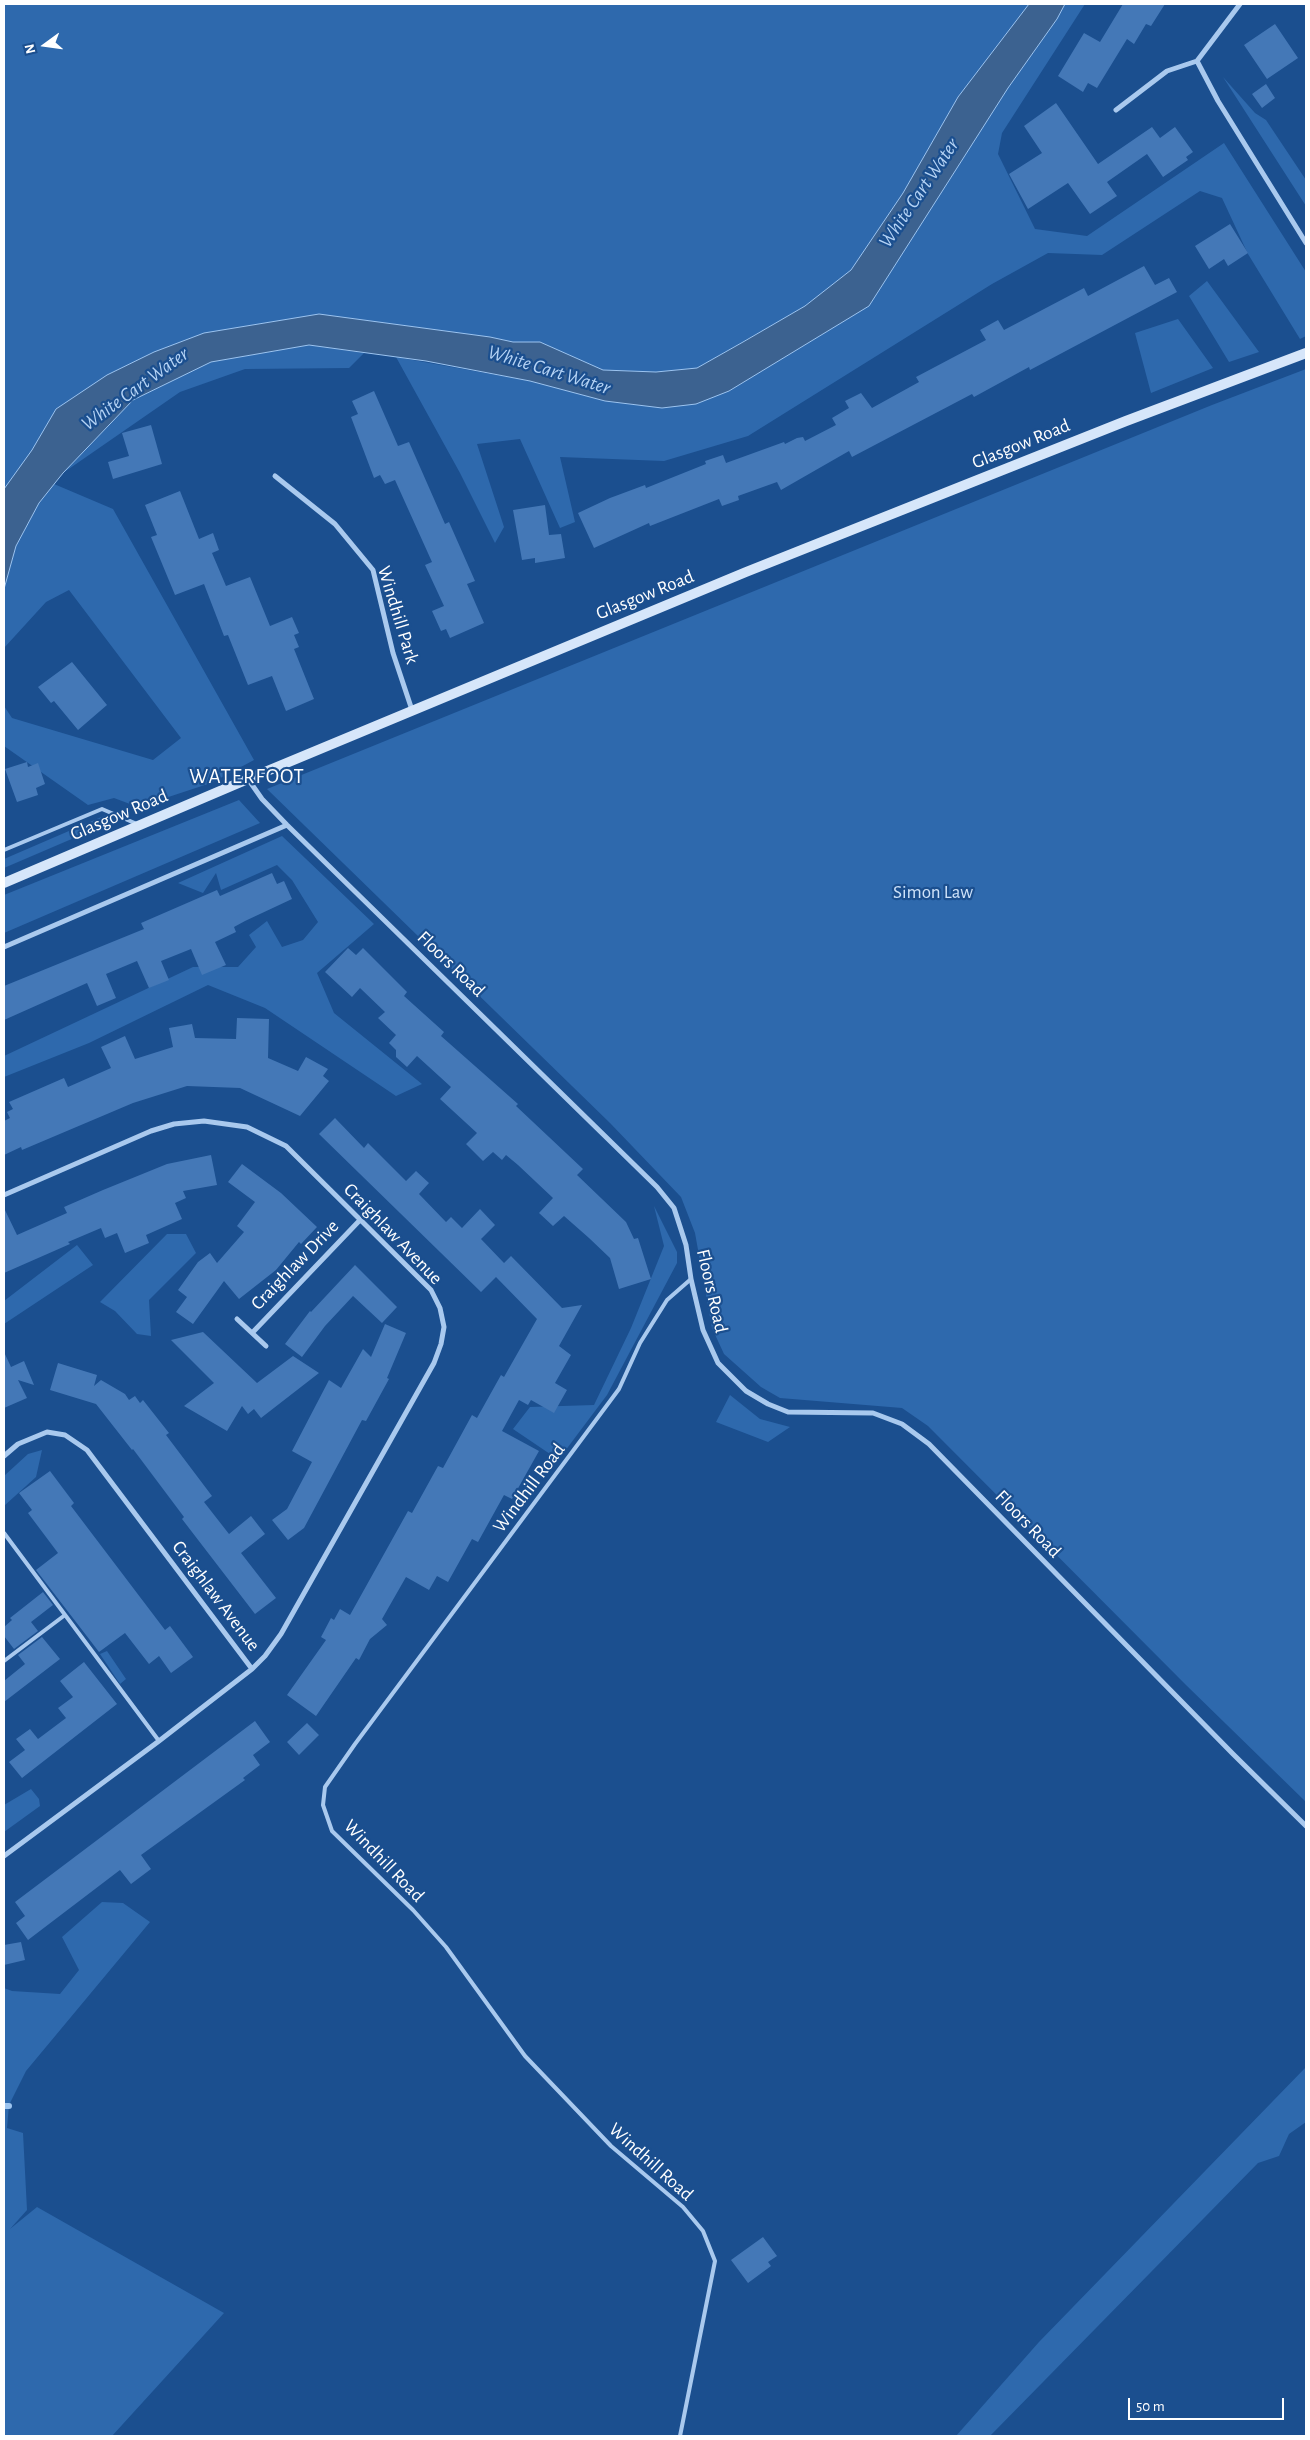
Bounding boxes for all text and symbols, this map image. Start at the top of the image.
north arrow [20,20,70,70]
text: N [22,42,38,55]
water label: White Cart Water [874,134,964,252]
water label: White Cart Water [485,340,613,400]
water label: White Cart Water [77,342,193,436]
street label: Glasgow Road [969,414,1073,474]
street label: Windhill Park [372,563,424,667]
street label: Glasgow Road [593,565,697,625]
district label: WATERFOOT [188,764,306,790]
street label: Glasgow Road [67,784,171,846]
park label: Simon Law [893,881,973,903]
street label: Floors Road [412,926,490,1002]
street label: Craighlaw Avenue [339,1178,447,1290]
street label: Craighlaw Drive [246,1215,344,1315]
street label: Floors Road [691,1247,733,1335]
street label: Windhill Road [488,1439,570,1537]
street label: Floors Road [990,1485,1066,1563]
street label: Craighlaw Avenue [167,1536,265,1656]
street label: Windhill Road [339,1815,429,1907]
street label: Windhill Road [604,2118,698,2206]
scale bar [1130,2388,1286,2420]
text: 50 m [1136,2399,1165,2414]

